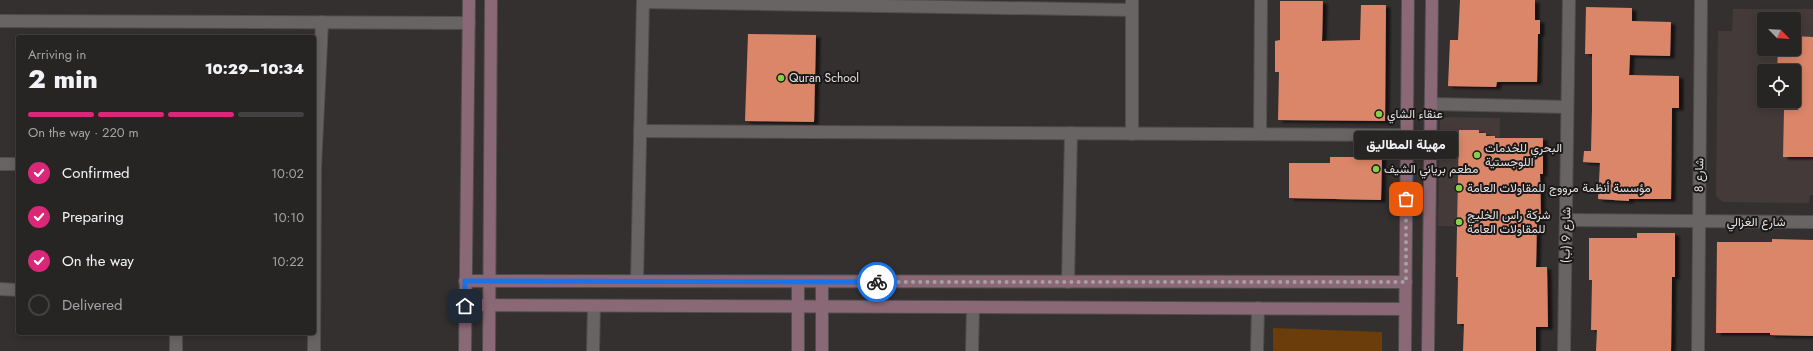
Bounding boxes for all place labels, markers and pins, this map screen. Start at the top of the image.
place label: Quran School [789,69,859,87]
marker: Quran School [776,73,786,83]
place label: عنقاء الشاي [1387,105,1443,124]
marker: عنقاء الشاي [1374,109,1384,119]
callout: مهيلة المطاليق [1354,131,1458,159]
place label: البحري للخدمات اللوجستية [1485,139,1562,171]
marker: البحري للخدمات اللوجستية [1472,150,1482,160]
place label: مطعم برياني الشيف [1384,160,1478,179]
marker: مطعم برياني الشيف [1371,164,1381,174]
place label: مؤسسة أنظمة مرووج للمقاولات العامة [1467,179,1651,197]
pin [1389,182,1423,216]
marker: مؤسسة أنظمة مرووج للمقاولات العامة [1454,183,1464,193]
place label: شركة راس الخليج للمقاولات العامة [1467,206,1550,238]
marker: شركة راس الخليج للمقاولات العامة [1454,217,1464,227]
pin [448,289,482,323]

